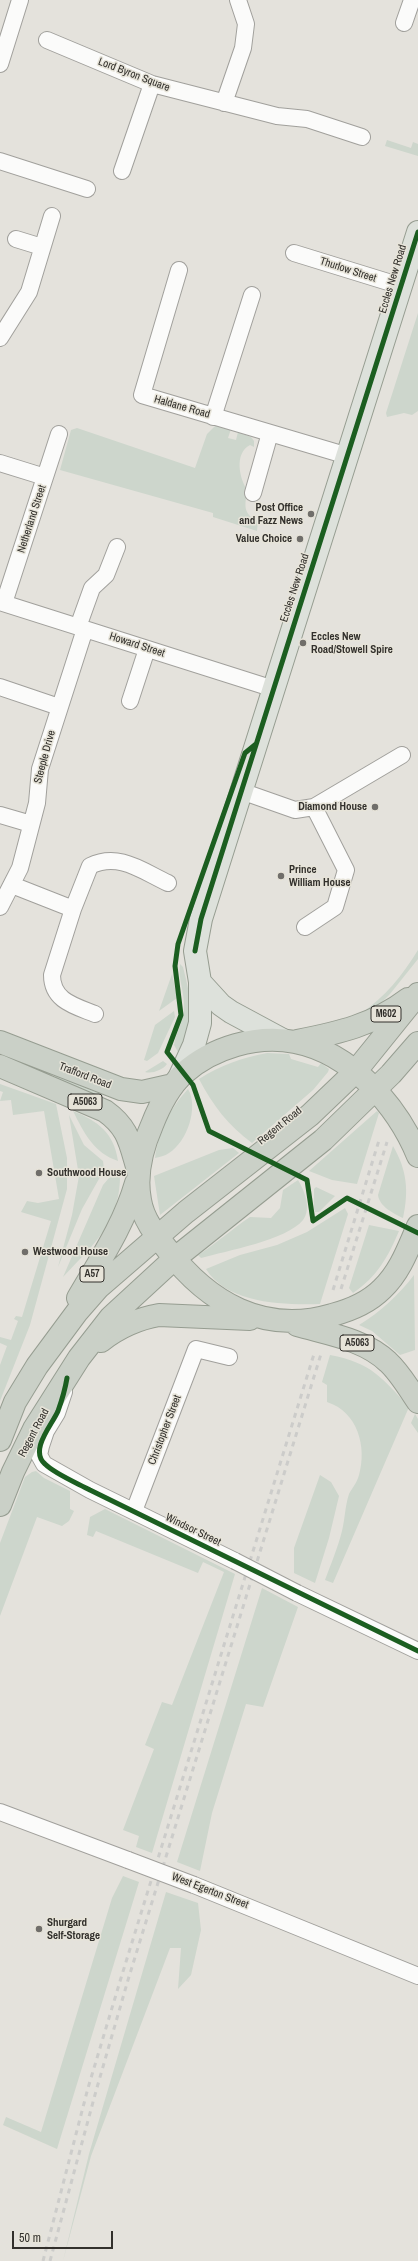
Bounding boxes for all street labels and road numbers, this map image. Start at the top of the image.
street label: Lord Byron Square [96,55,172,95]
street label: Eccles New Road [376,243,410,315]
street label: Thurlow Street [318,255,378,285]
street label: Haldane Road [152,393,212,421]
street label: Netherland Street [15,483,49,555]
street label: Eccles New Road [278,552,312,624]
street label: Howard Street [108,630,166,660]
street label: Steeple Drive [32,729,58,785]
road number: M602 [371,1006,401,1022]
street label: Trafford Road [57,1060,113,1092]
road number: A5063 [68,1094,102,1110]
street label: Regent Road [255,1104,305,1148]
road number: A57 [80,1266,104,1282]
road number: A5063 [340,1335,374,1351]
street label: Christopher Street [146,1393,184,1467]
street label: Regent Road [16,1406,52,1460]
street label: Windsor Street [163,1511,223,1549]
street label: West Egerton Street [170,1870,250,1912]

